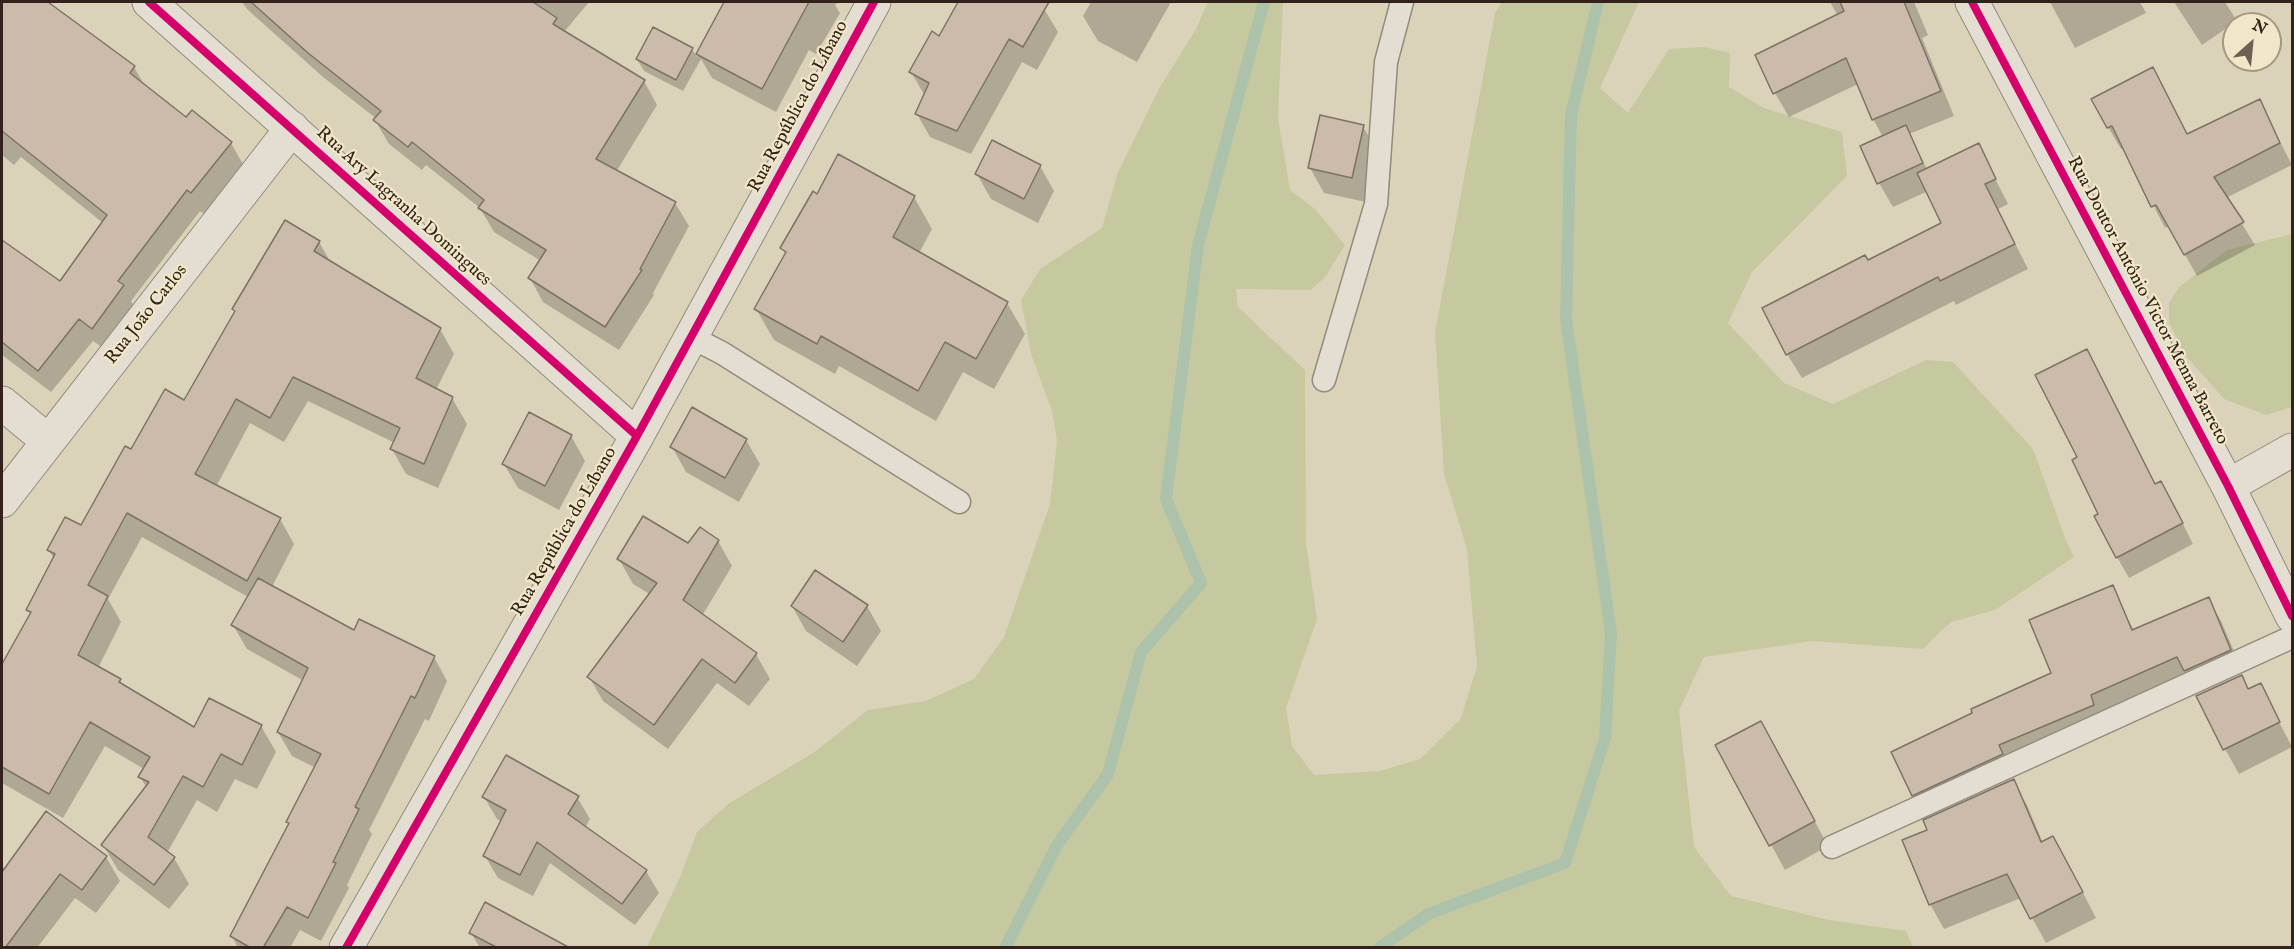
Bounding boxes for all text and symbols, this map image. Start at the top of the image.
north arrow [2222,12,2282,72]
text: N [2249,16,2270,40]
street label: Rua República do Líbano [744,17,854,197]
street label: Rua Ary Lagranha Domingues [311,123,495,291]
street label: Rua Doutor Antônio Victor Menna Barreto [2062,153,2232,449]
street label: Rua João Carlos [101,261,193,369]
street label: Rua República do Líbano [508,444,622,620]

